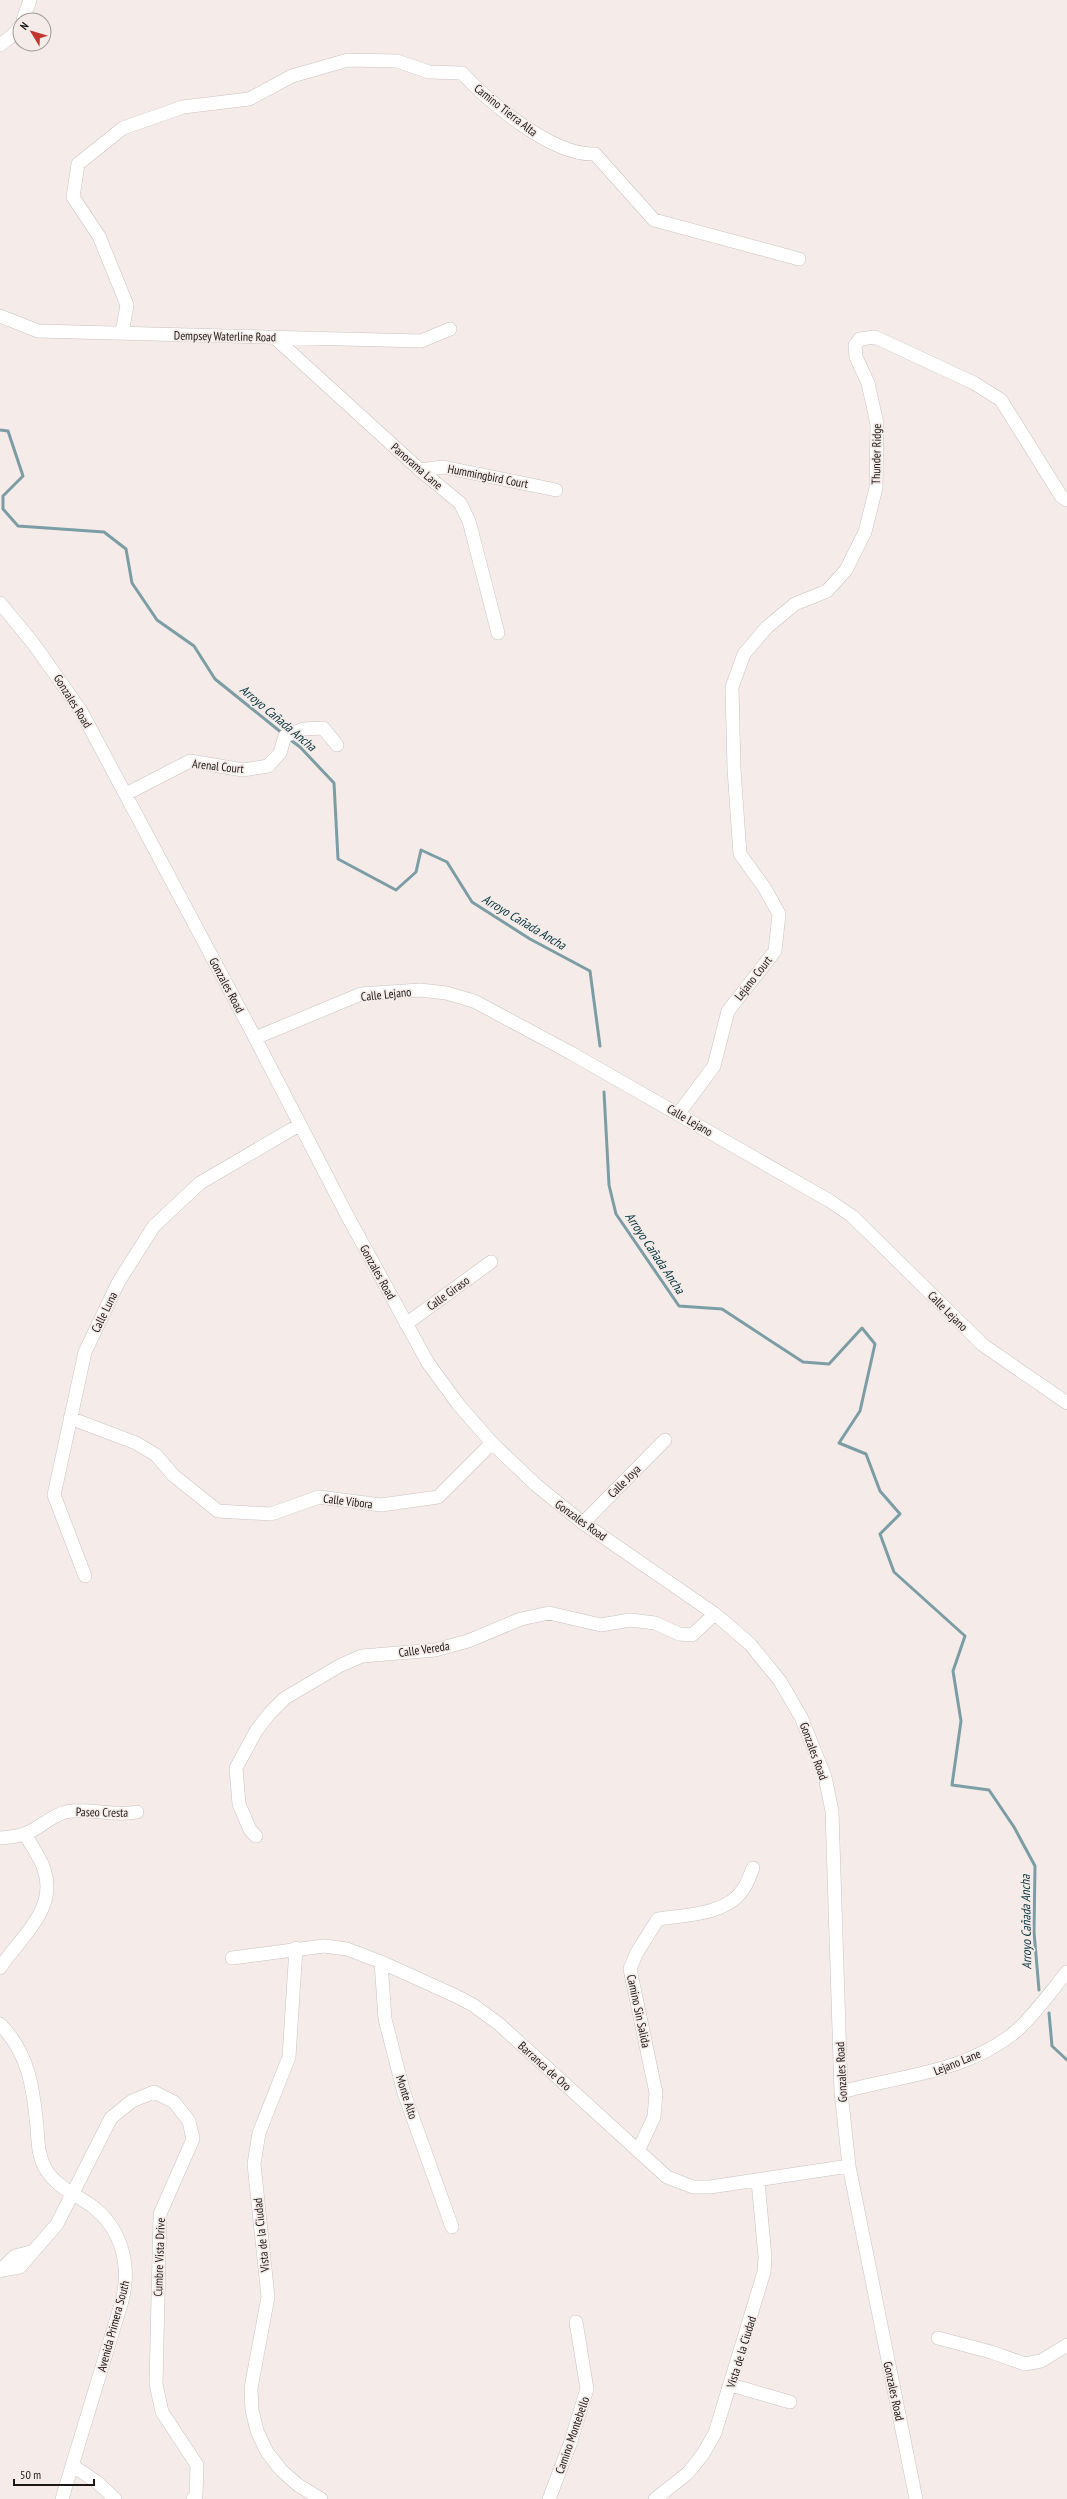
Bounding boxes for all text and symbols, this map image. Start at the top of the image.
north arrow [12,12,52,52]
text: N [17,19,31,32]
street label: Camino Tierra Alta [471,81,541,140]
street label: Dempsey Waterline Road [174,328,276,344]
street label: Thunder Ridge [868,423,884,485]
street label: Panorama Lane [388,440,446,492]
street label: Hummingbird Court [447,461,530,491]
street label: Gonzales Road [51,671,95,731]
water label: Arroyo Cañada Ancha [236,681,320,755]
street label: Arenal Court [191,756,245,776]
water label: Arroyo Cañada Ancha [479,890,570,954]
street label: Lejano Court [731,952,775,1003]
street label: Gonzales Road [206,955,248,1015]
street label: Calle Lejano [360,984,412,1004]
street label: Calle Lejano [664,1101,716,1139]
water label: Arroyo Cañada Ancha [622,1209,689,1298]
street label: Gonzales Road [357,1242,399,1302]
street label: Calle Giraso [424,1273,472,1313]
street label: Calle Lejano [925,1288,971,1334]
street label: Calle Luna [88,1289,120,1335]
street label: Calle Joya [604,1461,644,1501]
street label: Calle Vibora [322,1491,374,1511]
street label: Gonzales Road [552,1496,610,1544]
street label: Calle Vereda [398,1638,451,1660]
street label: Gonzales Road [797,1720,831,1782]
street label: Paseo Cresta [76,1804,128,1820]
water label: Arroyo Cañada Ancha [1017,1874,1035,1969]
street label: Camino Sin Salida [624,1973,654,2049]
street label: Barranca de Oro [515,2038,575,2094]
street label: Gonzales Road [832,2041,850,2103]
street label: Lejano Lane [931,2046,983,2078]
street label: Monte Alto [393,2073,421,2121]
street label: Vista de la Ciudad [250,2197,272,2274]
street label: Cumbre Vista Drive [150,2217,168,2297]
street label: Avenida Primera South [94,2279,132,2373]
street label: Vista de la Ciudad [723,2314,759,2391]
street label: Gonzales Road [880,2360,908,2422]
street label: Camino Montebello [552,2394,592,2476]
scale bar [14,2461,94,2487]
text: 50 m [20,2467,41,2482]

